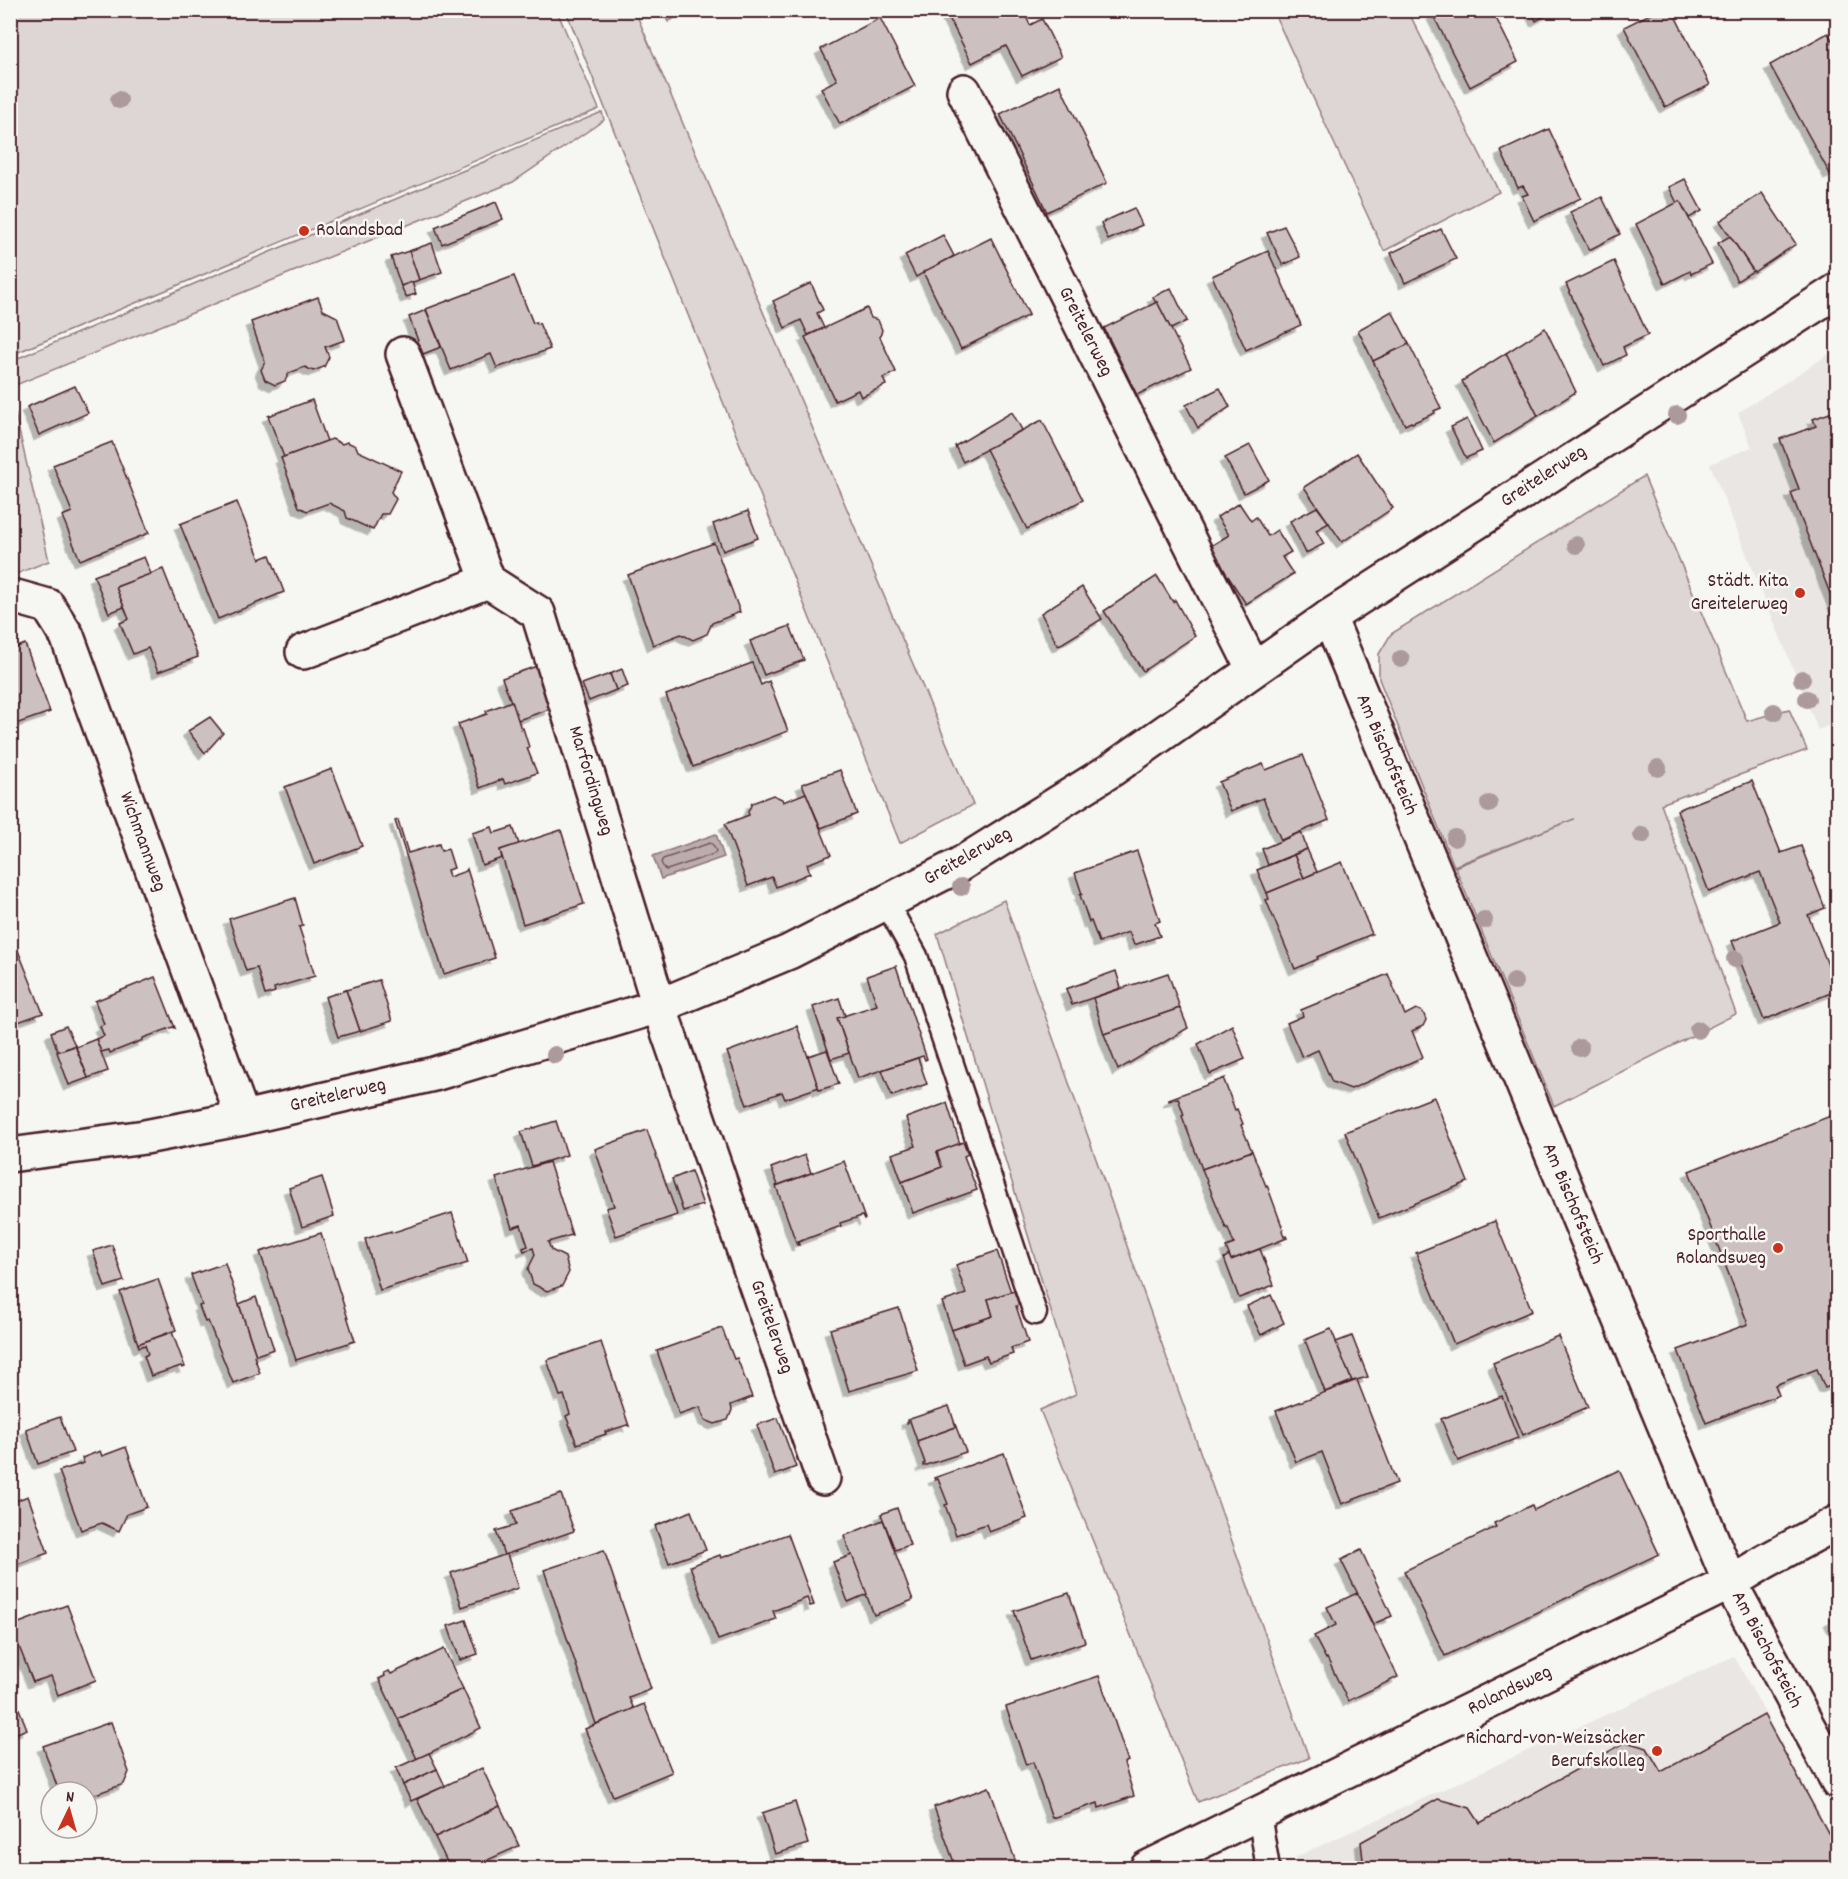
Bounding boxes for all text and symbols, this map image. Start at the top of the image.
place label: Rolandsbad [316,217,403,245]
marker: Rolandsbad [297,224,311,238]
street label: Greitelerweg [1050,282,1120,382]
street label: Greitelerweg [1495,439,1593,515]
place label: Städt. Kita Greitelerweg [1690,568,1789,619]
marker: Städt. Kita Greitelerweg [1793,586,1807,600]
street label: Am Bischofsteich [1348,690,1424,820]
street label: Marfordingweg [560,723,620,839]
street label: Wichmannweg [111,788,173,896]
street label: Greitelerweg [919,820,1017,894]
street label: Greitelerweg [287,1071,389,1121]
street label: Am Bischofsteich [1534,1139,1610,1269]
place label: Sporthalle Rolandsweg [1676,1222,1766,1273]
marker: Sporthalle Rolandsweg [1771,1241,1785,1255]
street label: Greitelerweg [742,1276,800,1378]
street label: Am Bischofsteich [1723,1586,1809,1714]
street label: Rolandsweg [1463,1659,1557,1723]
place label: Richard-von-Weizsäcker Berufskolleg [1466,1725,1646,1776]
marker: Richard-von-Weizsäcker Berufskolleg [1650,1744,1664,1758]
north arrow [39,1780,99,1840]
text: N [65,1786,75,1809]

